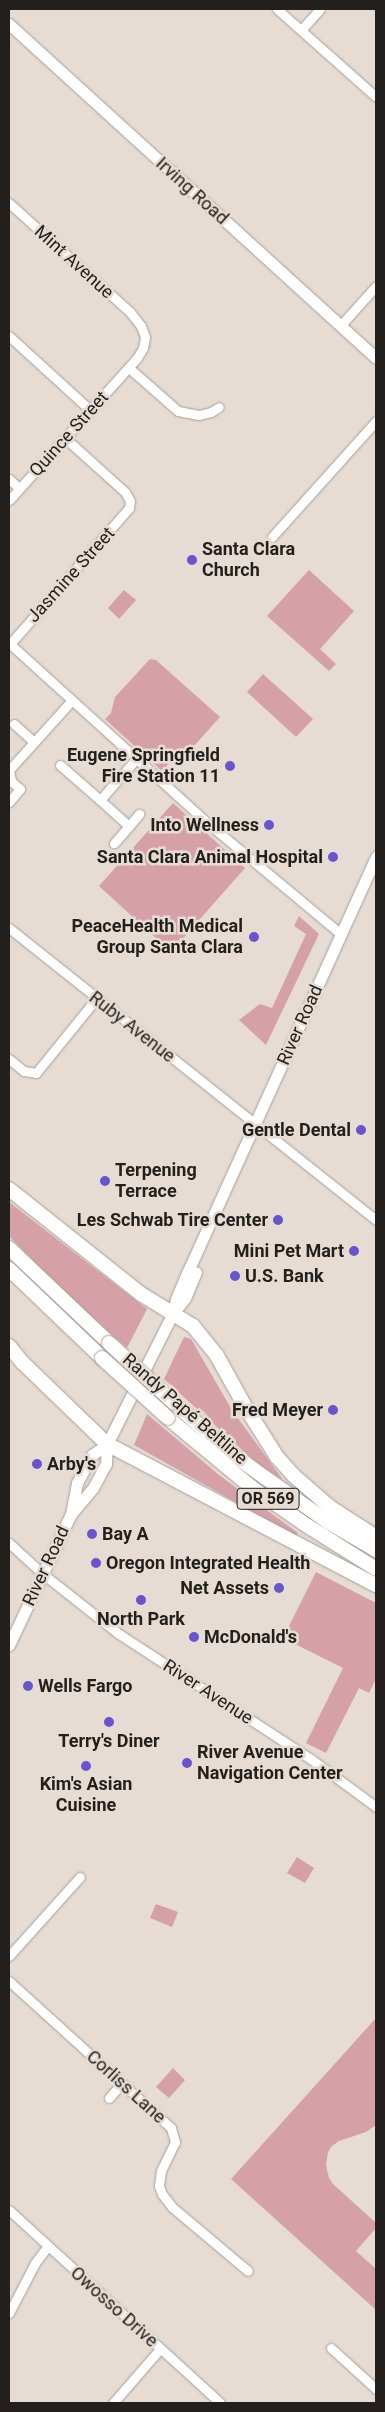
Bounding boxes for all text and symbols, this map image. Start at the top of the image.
street label: Irving Road [151,153,233,229]
street label: Mint Avenue [30,221,118,303]
street label: Quince Street [25,387,113,481]
street label: Jasmine Street [23,523,119,627]
place label: Santa Clara Church [202,539,295,582]
marker: Santa Clara Church [186,554,198,566]
place label: Eugene Springfield Fire Station 11 [67,745,220,788]
marker: Eugene Springfield Fire Station 11 [224,760,236,772]
place label: Into Wellness [150,814,259,836]
marker: Into Wellness [263,819,275,831]
place label: Santa Clara Animal Hospital [97,846,323,868]
marker: Santa Clara Animal Hospital [327,851,339,863]
place label: PeaceHealth Medical Group Santa Clara [71,916,243,959]
marker: PeaceHealth Medical Group Santa Clara [247,930,261,944]
street label: River Road [273,982,327,1068]
street label: Ruby Avenue [85,987,179,1067]
place label: Gentle Dental [242,1119,351,1141]
marker: Gentle Dental [355,1124,367,1136]
place label: Terpening Terrace [115,1160,197,1202]
marker: Terpening Terrace [99,1175,111,1187]
place label: Les Schwab Tire Center [76,1209,268,1231]
marker: Les Schwab Tire Center [272,1214,284,1226]
place label: Mini Pet Mart [234,1240,344,1262]
marker: Mini Pet Mart [348,1245,360,1257]
place label: U.S. Bank [245,1265,324,1287]
marker: U.S. Bank [229,1270,241,1282]
street label: Randy Papé Beltline [118,1349,252,1469]
place label: Fred Meyer [232,1399,323,1421]
marker: Fred Meyer [327,1404,339,1416]
place label: Arby's [47,1453,96,1475]
marker: Arby's [31,1458,43,1470]
road number: OR 569 [236,1486,300,1512]
street label: River Road [18,1523,74,1609]
place label: Bay A [102,1523,149,1545]
marker: Bay A [86,1528,98,1540]
place label: Oregon Integrated Health [106,1552,310,1574]
marker: Oregon Integrated Health [90,1557,102,1569]
place label: Net Assets [180,1577,269,1599]
marker: Net Assets [273,1582,285,1594]
marker: North Park [135,1594,147,1606]
place label: North Park [97,1608,185,1630]
place label: McDonald's [204,1626,297,1648]
marker: McDonald's [188,1631,200,1643]
street label: River Avenue [159,1655,257,1729]
place label: Wells Fargo [38,1675,133,1697]
marker: Wells Fargo [22,1680,34,1692]
marker: Terry's Diner [103,1716,115,1728]
place label: Terry's Diner [58,1730,160,1752]
place label: River Avenue Navigation Center [197,1742,343,1785]
marker: River Avenue Navigation Center [181,1757,193,1769]
marker: Kim's Asian Cuisine [80,1760,92,1772]
place label: Kim's Asian Cuisine [40,1774,132,1816]
street label: Corliss Lane [82,2046,170,2128]
street label: Owosso Drive [66,2262,162,2352]

